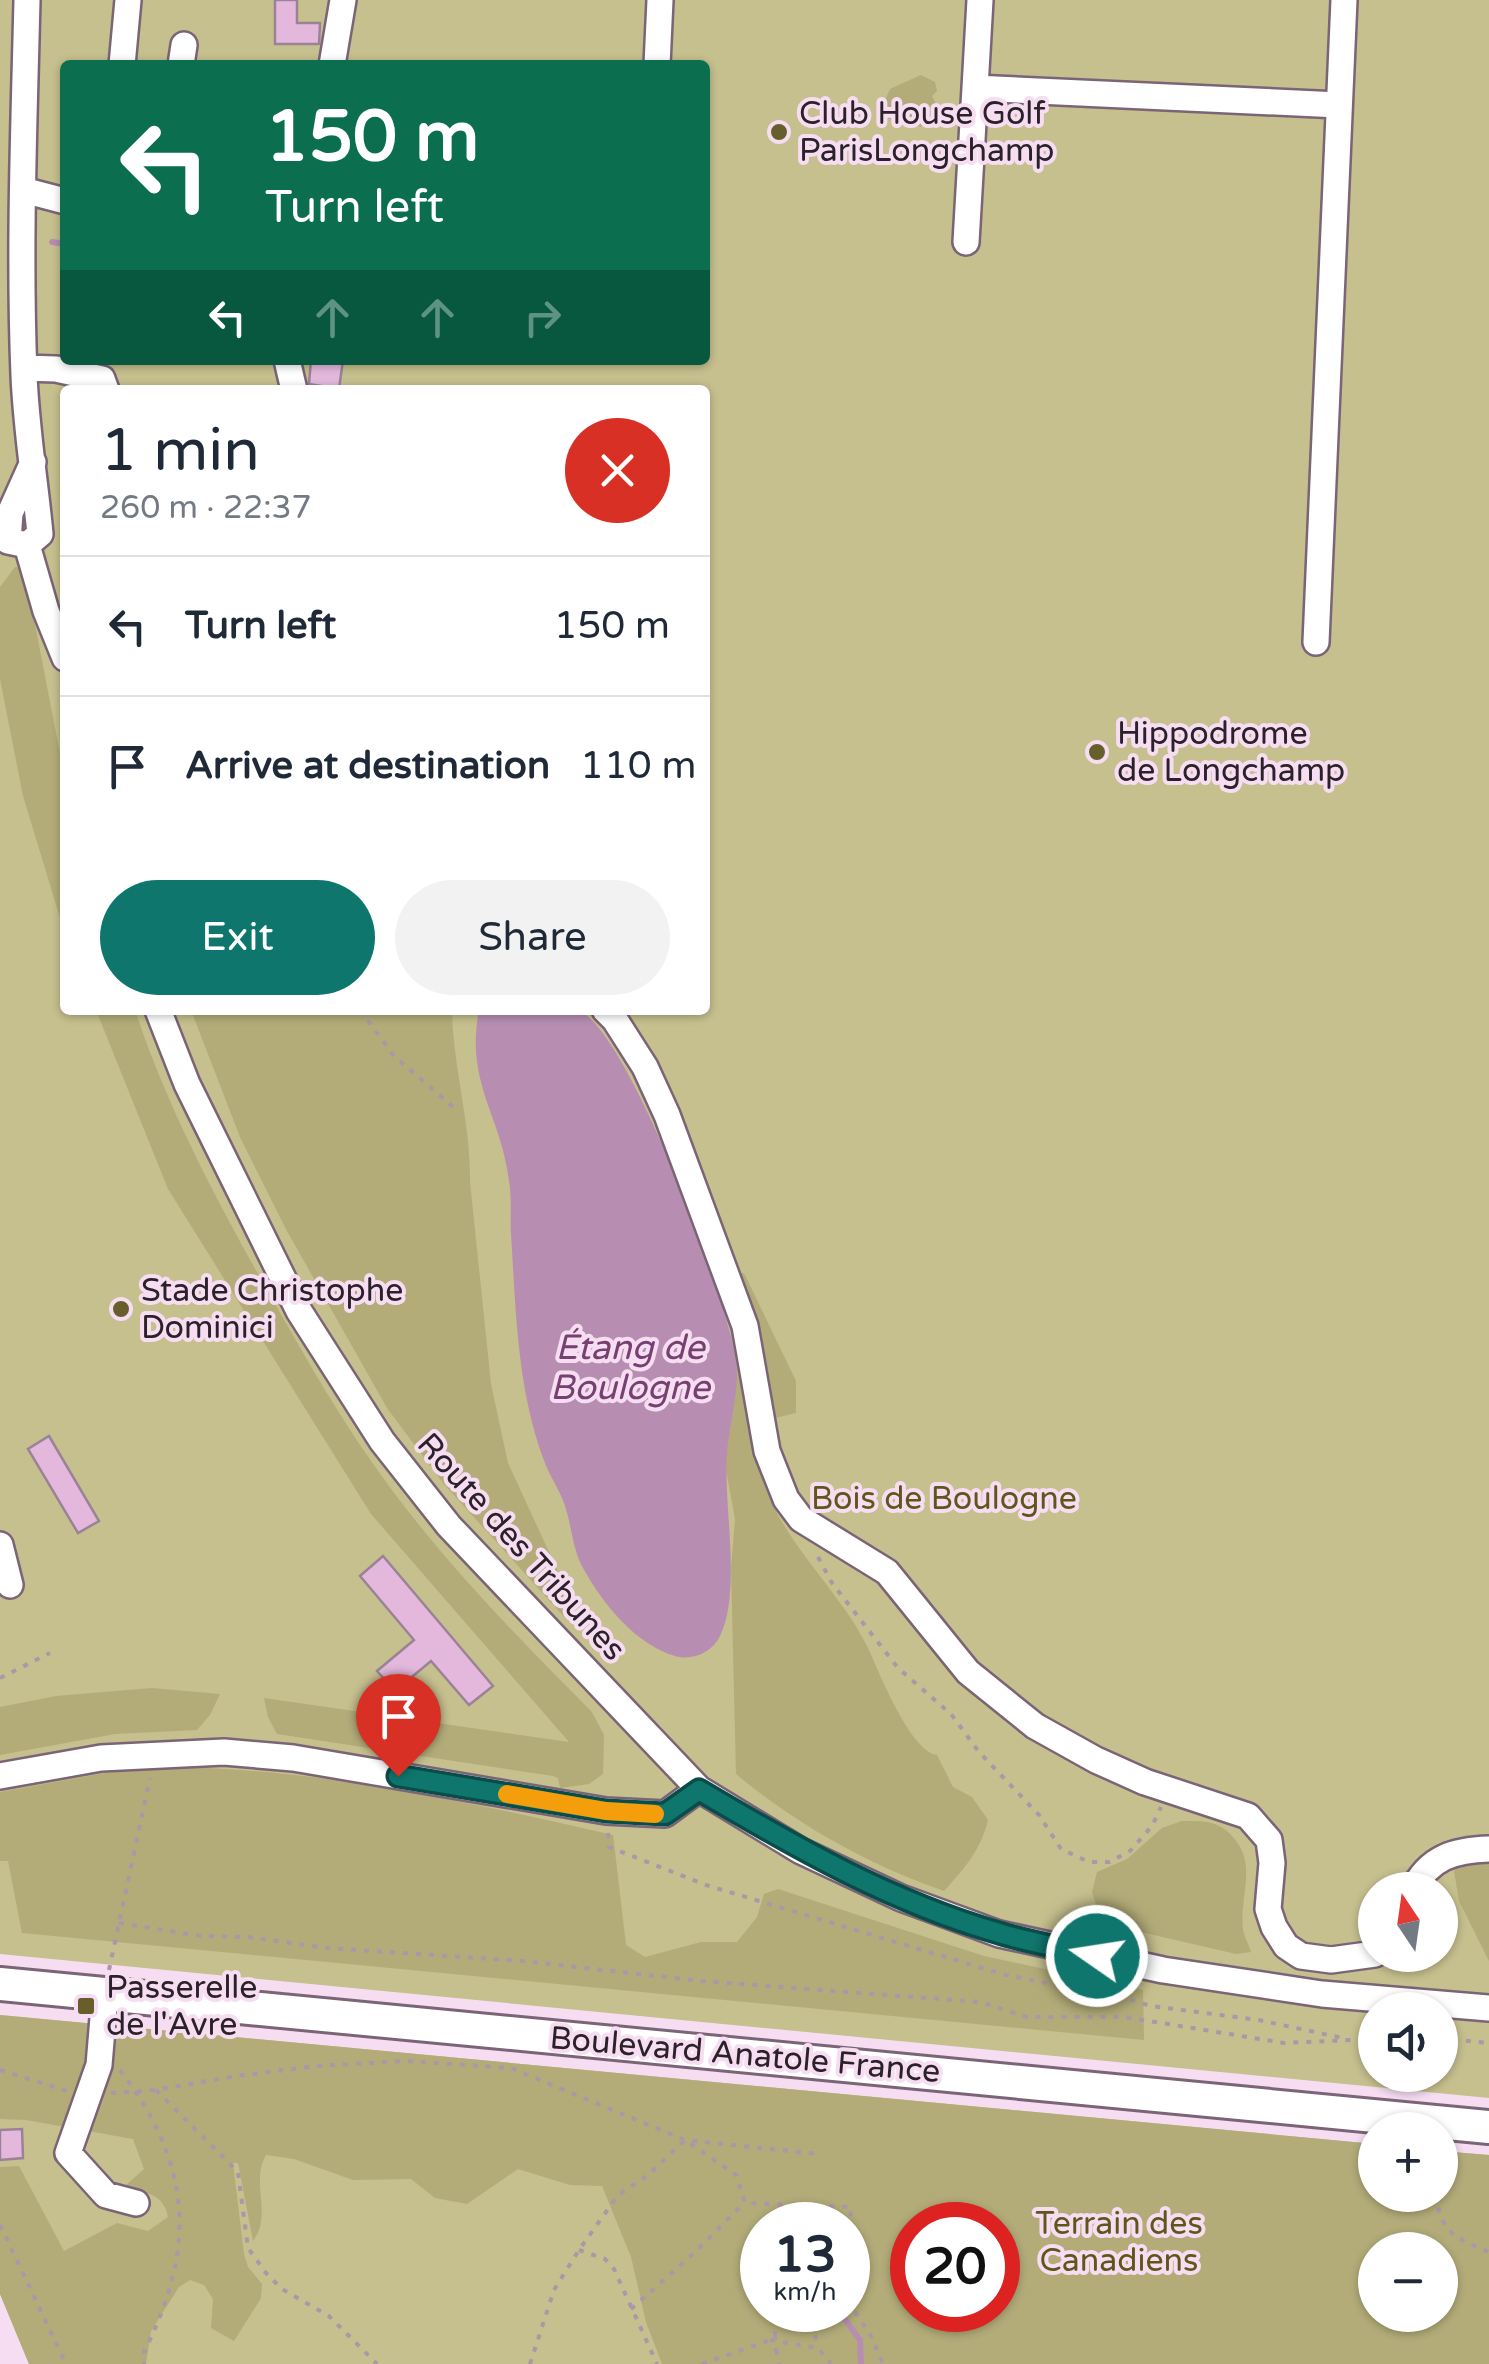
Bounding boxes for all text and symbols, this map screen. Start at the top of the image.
place label: Club House Golf ParisLongchamp [799,95,1055,170]
text: 150 m [265,96,479,180]
icon: left [100,100,230,230]
marker: Club House Golf ParisLongchamp [768,121,790,143]
text: Turn left [265,181,444,235]
icon: left [200,290,255,345]
icon: ahead [305,290,360,345]
icon: ahead [410,290,465,345]
icon: right [515,290,570,345]
text: 1 min [100,415,260,487]
button: close [565,418,670,523]
text: 260 m · 22:37 [100,489,312,527]
icon: left [100,599,155,654]
text: Turn left [185,603,336,649]
text: 150 m [554,603,670,649]
place label: Hippodrome de Longchamp [1117,715,1345,790]
icon: arrive [100,739,155,794]
marker: Hippodrome de Longchamp [1086,741,1108,763]
text: Arrive at destination [185,743,550,789]
text: 110 m [580,743,696,789]
button: Exit [100,880,375,995]
button: Share [395,880,670,995]
place label: Stade Christophe Dominici [141,1272,403,1347]
marker: Stade Christophe Dominici [110,1298,132,1320]
water label: Étang de Boulogne [550,1327,712,1409]
street label: Route des Tribunes [409,1426,633,1668]
park label: Bois de Boulogne [811,1480,1077,1518]
pin [356,1674,441,1777]
icon: arrive [371,1689,426,1744]
north arrow [1358,1872,1458,1972]
map controls [1358,1872,1458,2332]
position arrow [1045,1904,1149,2008]
place label: Passerelle de l'Avre [106,1969,257,2044]
button: sound [1358,1992,1458,2092]
marker: Passerelle de l'Avre [75,1995,97,2017]
street label: Boulevard Anatole France [548,2019,942,2091]
button: + [1358,2112,1458,2212]
speed limit sign: 20 [890,2202,1020,2332]
park label: Terrain des Canadiens [1035,2205,1203,2280]
text: 13 [774,2225,836,2285]
button: − [1358,2232,1458,2332]
text: km/h [774,2277,836,2307]

